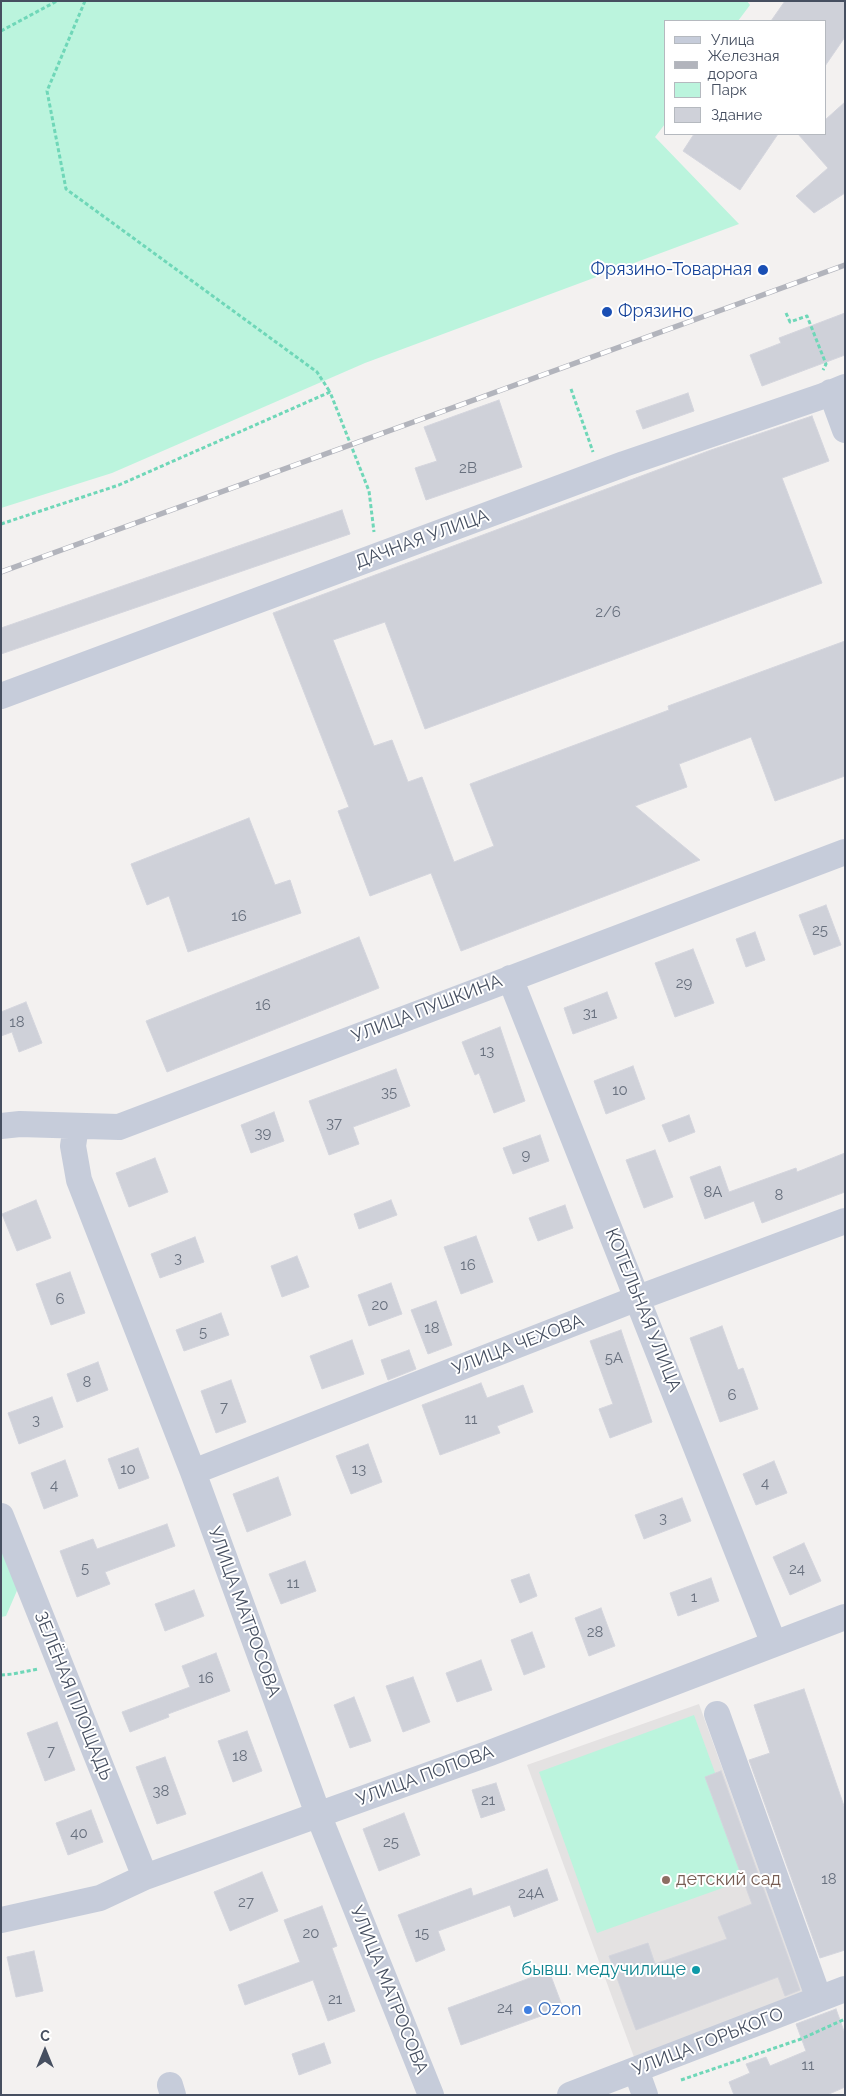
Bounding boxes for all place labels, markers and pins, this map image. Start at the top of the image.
place label: Фрязино-Товарная [591,259,752,281]
marker: Фрязино-Товарная [756,263,770,277]
place label: Фрязино [618,301,693,323]
marker: Фрязино [600,305,614,319]
place label: детский сад [676,1869,781,1891]
marker: детский сад [660,1874,672,1886]
place label: бывш. медучилище [521,1959,686,1981]
marker: бывш. медучилище [690,1964,702,1976]
place label: Ozon [538,1999,581,2021]
marker: Ozon [522,2004,534,2016]

